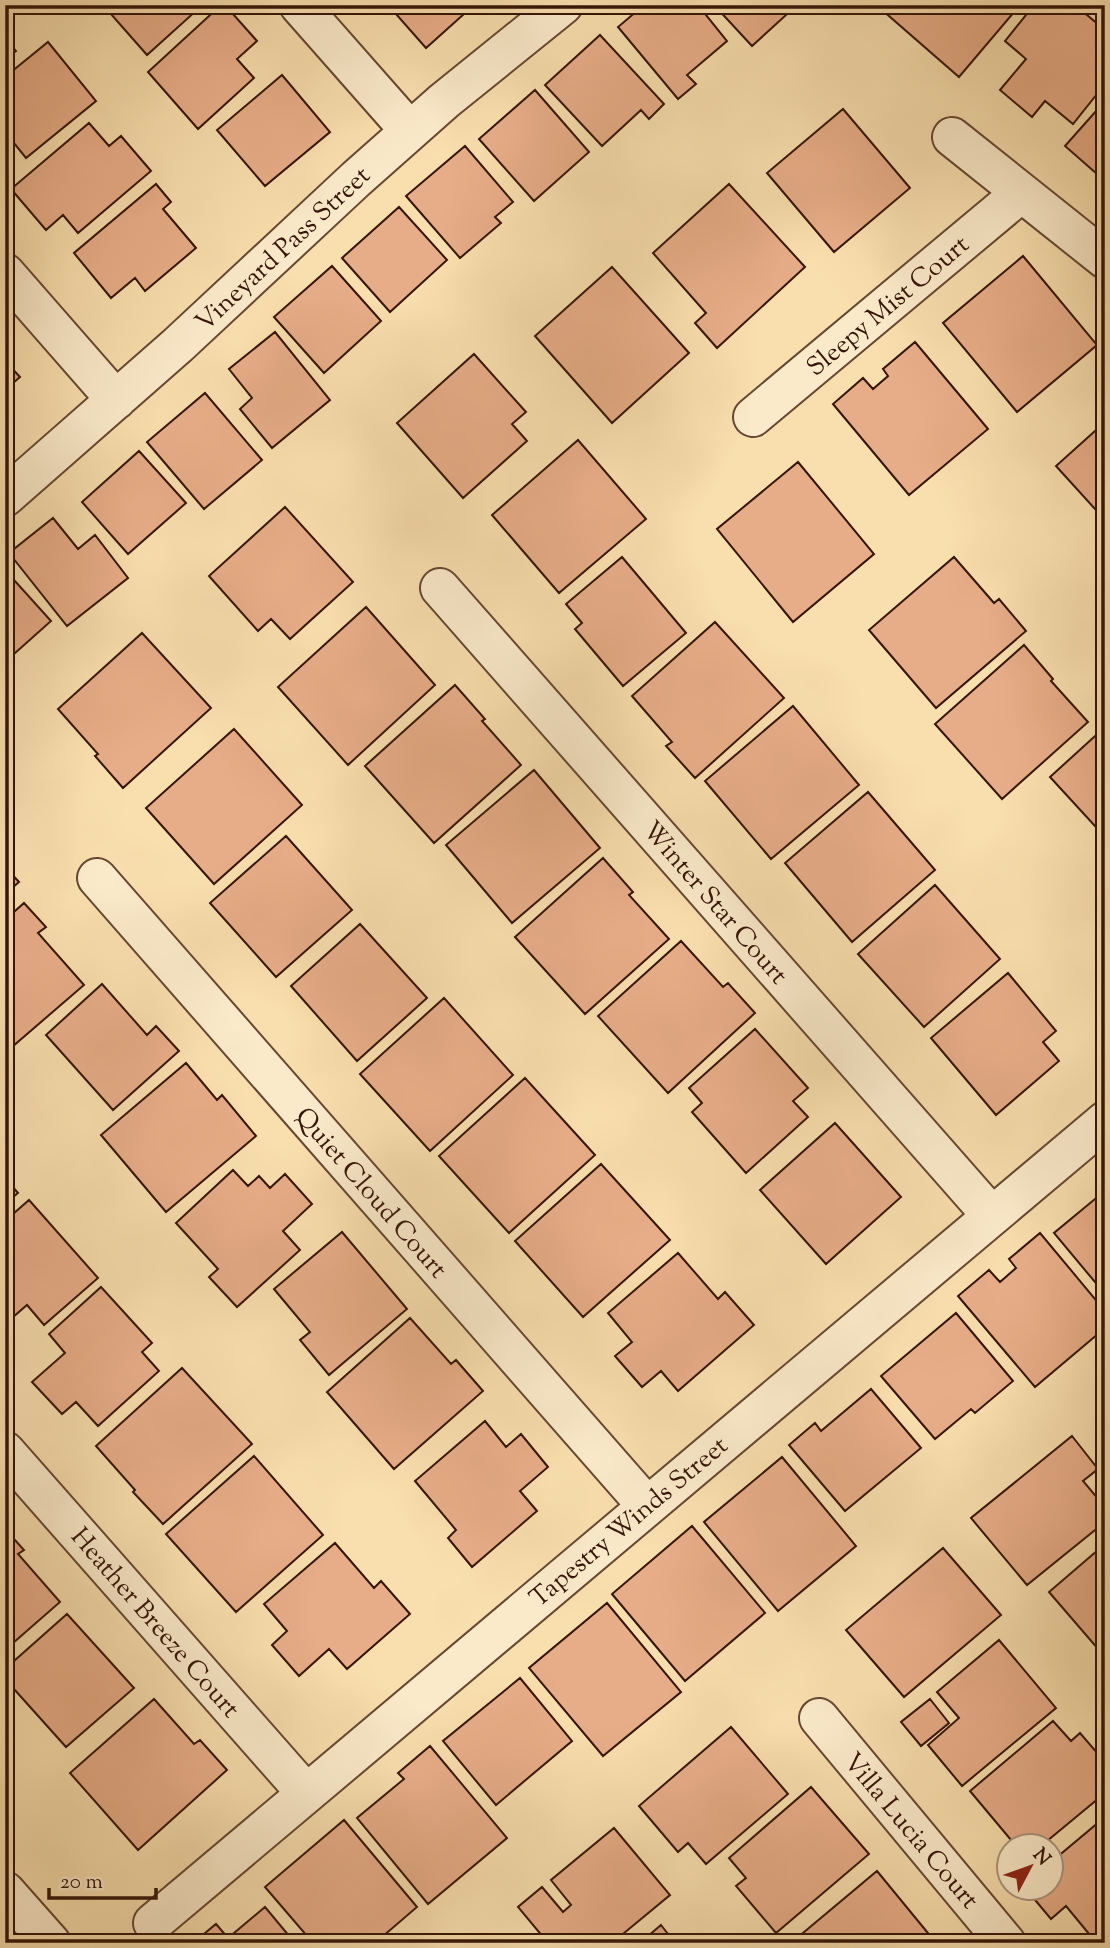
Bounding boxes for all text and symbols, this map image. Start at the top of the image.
street label: Vineyard Pass Street [188,159,380,341]
street label: Sleepy Mist Court [799,228,978,386]
street label: Winter Star Court [633,814,796,993]
street label: Quiet Cloud Court [285,1100,455,1287]
street label: Tapestry Winds Street [522,1429,737,1617]
street label: Heather Breeze Court [61,1520,247,1727]
street label: Villa Lucia Court [833,1745,987,1918]
north arrow [995,1832,1064,1902]
text: N [1026,1843,1056,1872]
scale bar [49,1857,156,1901]
text: 20 m [60,1868,103,1898]

